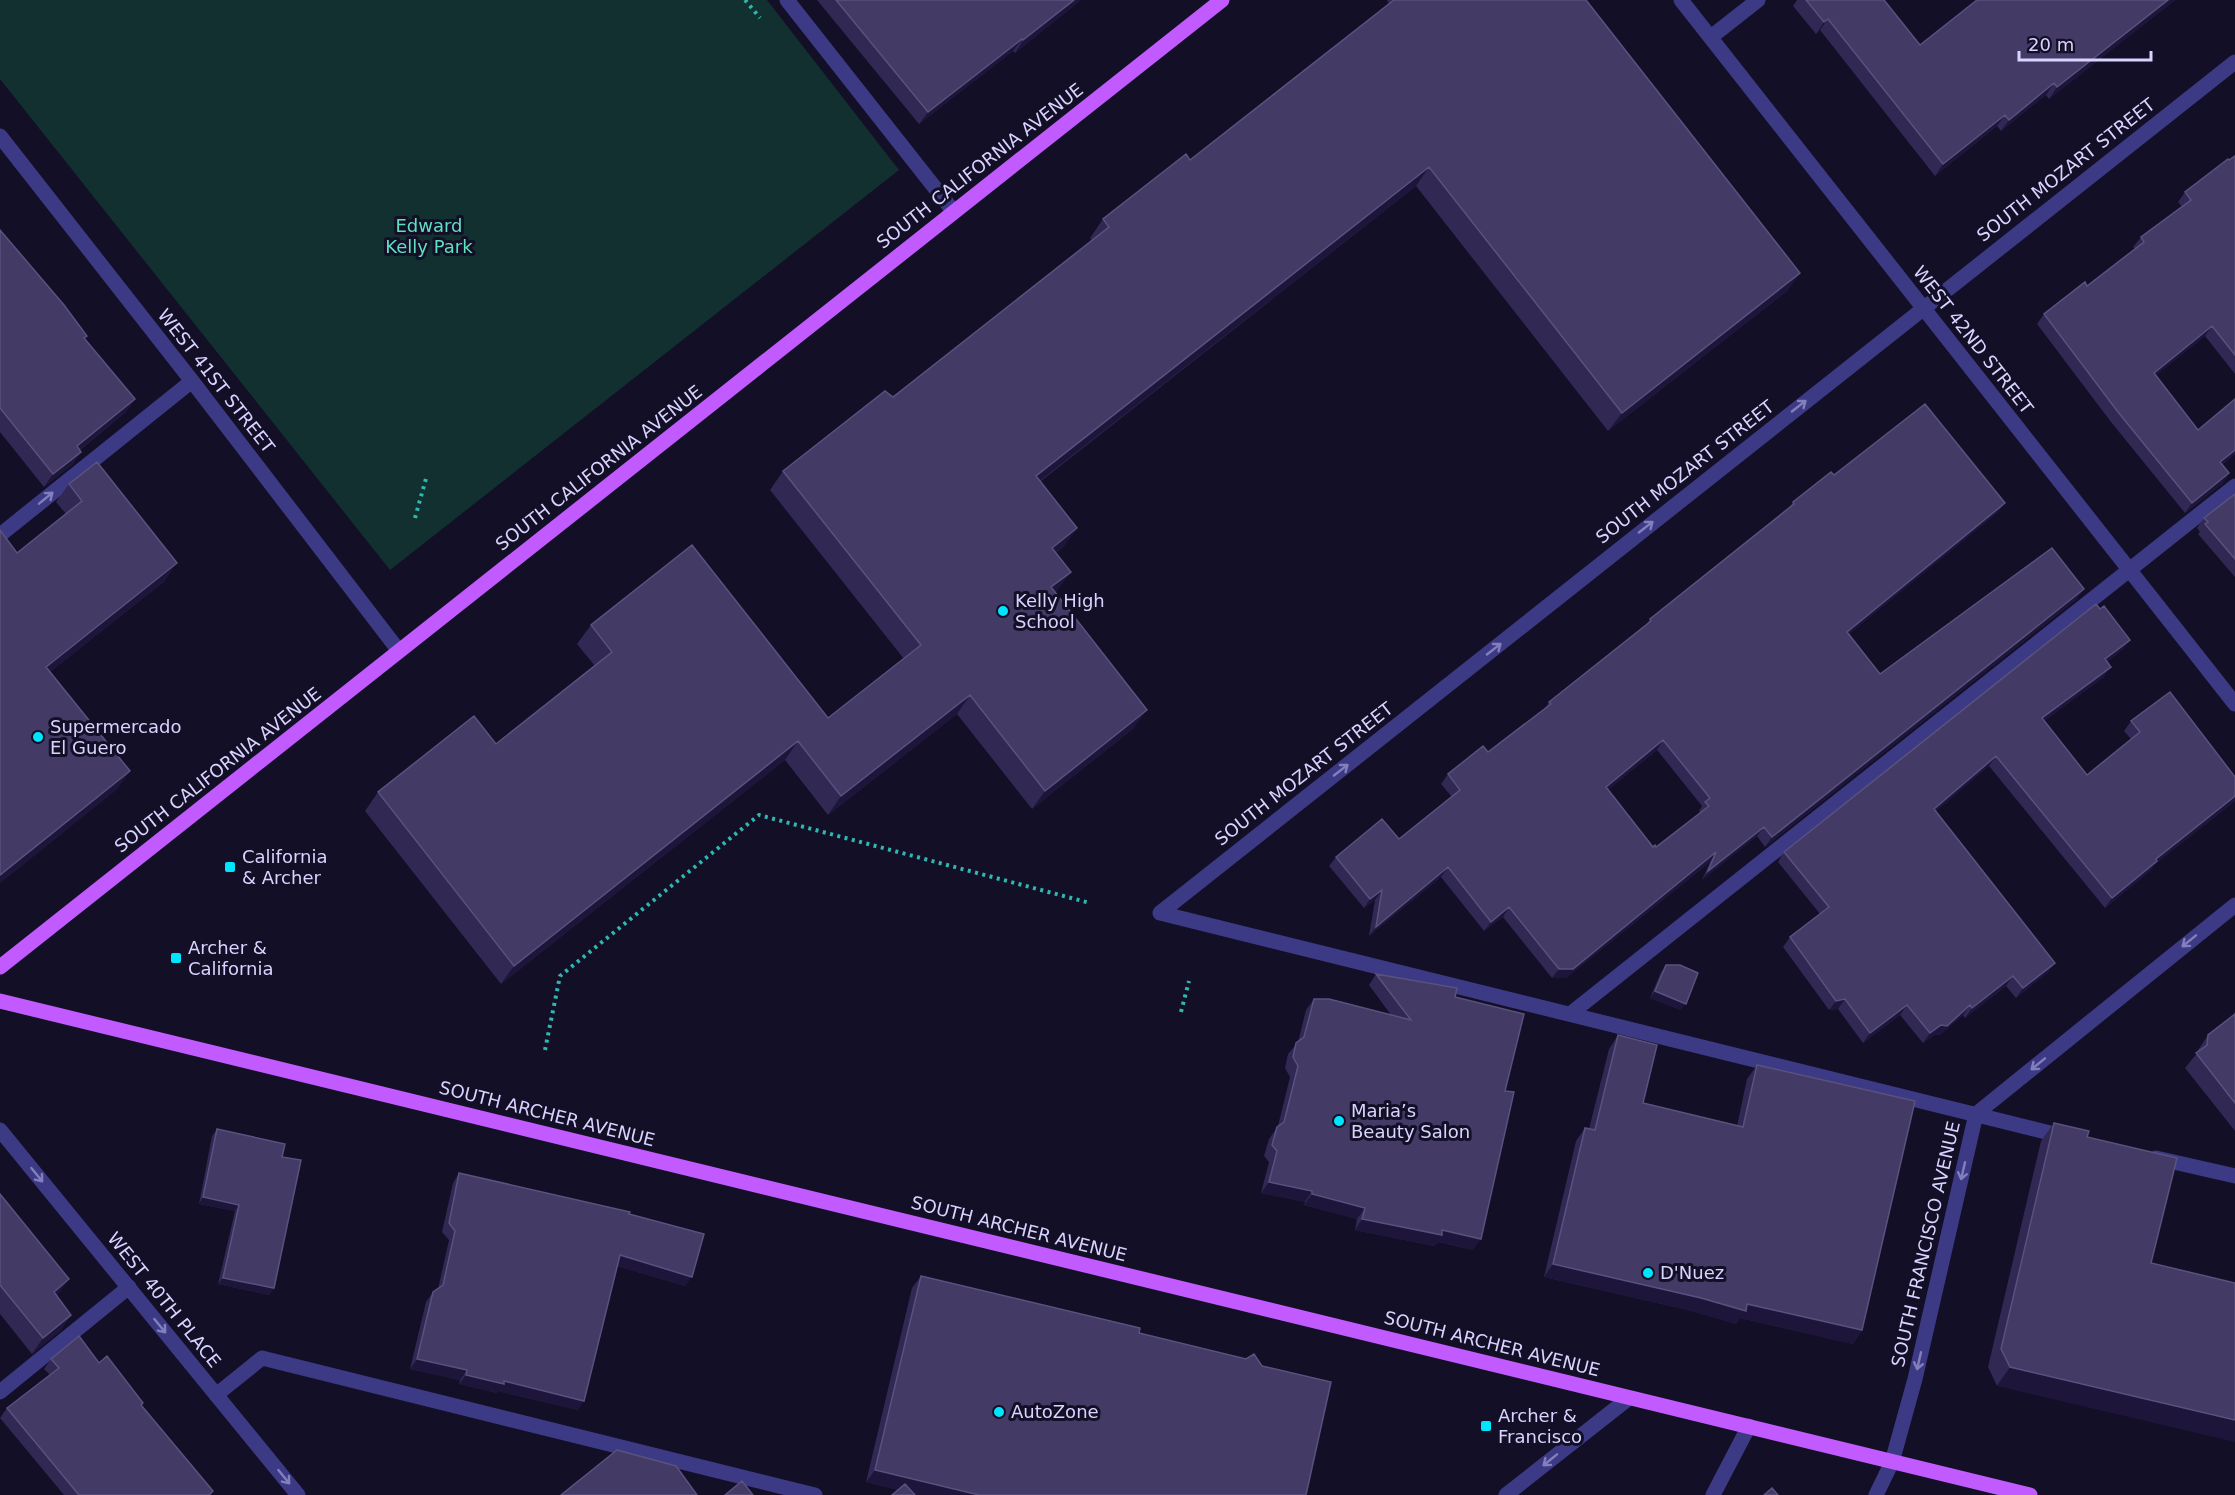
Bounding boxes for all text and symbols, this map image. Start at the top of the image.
scale bar [2019,24,2151,62]
text: 20 m [2028,34,2074,55]
street label: SOUTH CALIFORNIA AVENUE [872,79,1087,253]
street label: SOUTH MOZART STREET [1973,93,2160,246]
park label: Edward Kelly Park [385,215,473,257]
street label: WEST 42ND STREET [1909,262,2038,419]
street label: WEST 41ST STREET [154,304,280,458]
street label: SOUTH CALIFORNIA AVENUE [491,381,706,555]
street label: SOUTH MOZART STREET [1592,395,1779,548]
one-way arrow [1791,400,1807,413]
one-way arrow [38,492,54,505]
one-way arrow [1638,521,1654,534]
place label: Kelly High School [1015,590,1105,632]
marker: Kelly High School [996,604,1010,618]
one-way arrow [1485,642,1501,655]
street label: SOUTH CALIFORNIA AVENUE [110,683,325,857]
street label: SOUTH MOZART STREET [1211,697,1398,850]
place label: Supermercado El Guero [50,716,181,758]
marker: Supermercado El Guero [31,730,45,744]
one-way arrow [1333,763,1349,776]
place label: California & Archer [242,846,327,888]
marker: California & Archer [223,860,237,874]
one-way arrow [2182,935,2198,948]
place label: Archer & California [188,937,273,979]
marker: Archer & California [169,951,183,965]
one-way arrow [2030,1057,2046,1070]
street label: SOUTH ARCHER AVENUE [437,1077,657,1150]
place label: Maria’s Beauty Salon [1351,1100,1470,1142]
marker: Maria’s Beauty Salon [1332,1114,1346,1128]
street label: SOUTH FRANCISCO AVENUE [1887,1119,1964,1369]
one-way arrow [1956,1161,1968,1180]
one-way arrow [30,1167,44,1182]
street label: SOUTH ARCHER AVENUE [909,1192,1129,1265]
street label: WEST 40TH PLACE [103,1228,225,1371]
place label: D'Nuez [1660,1262,1724,1283]
marker: D'Nuez [1641,1266,1655,1280]
street label: SOUTH ARCHER AVENUE [1382,1307,1602,1380]
one-way arrow [154,1318,167,1334]
one-way arrow [1913,1352,1925,1371]
place label: AutoZone [1011,1401,1099,1422]
marker: AutoZone [992,1405,1006,1419]
place label: Archer & Francisco [1498,1405,1582,1447]
marker: Archer & Francisco [1479,1419,1493,1433]
one-way arrow [1542,1454,1558,1467]
one-way arrow [277,1469,290,1485]

